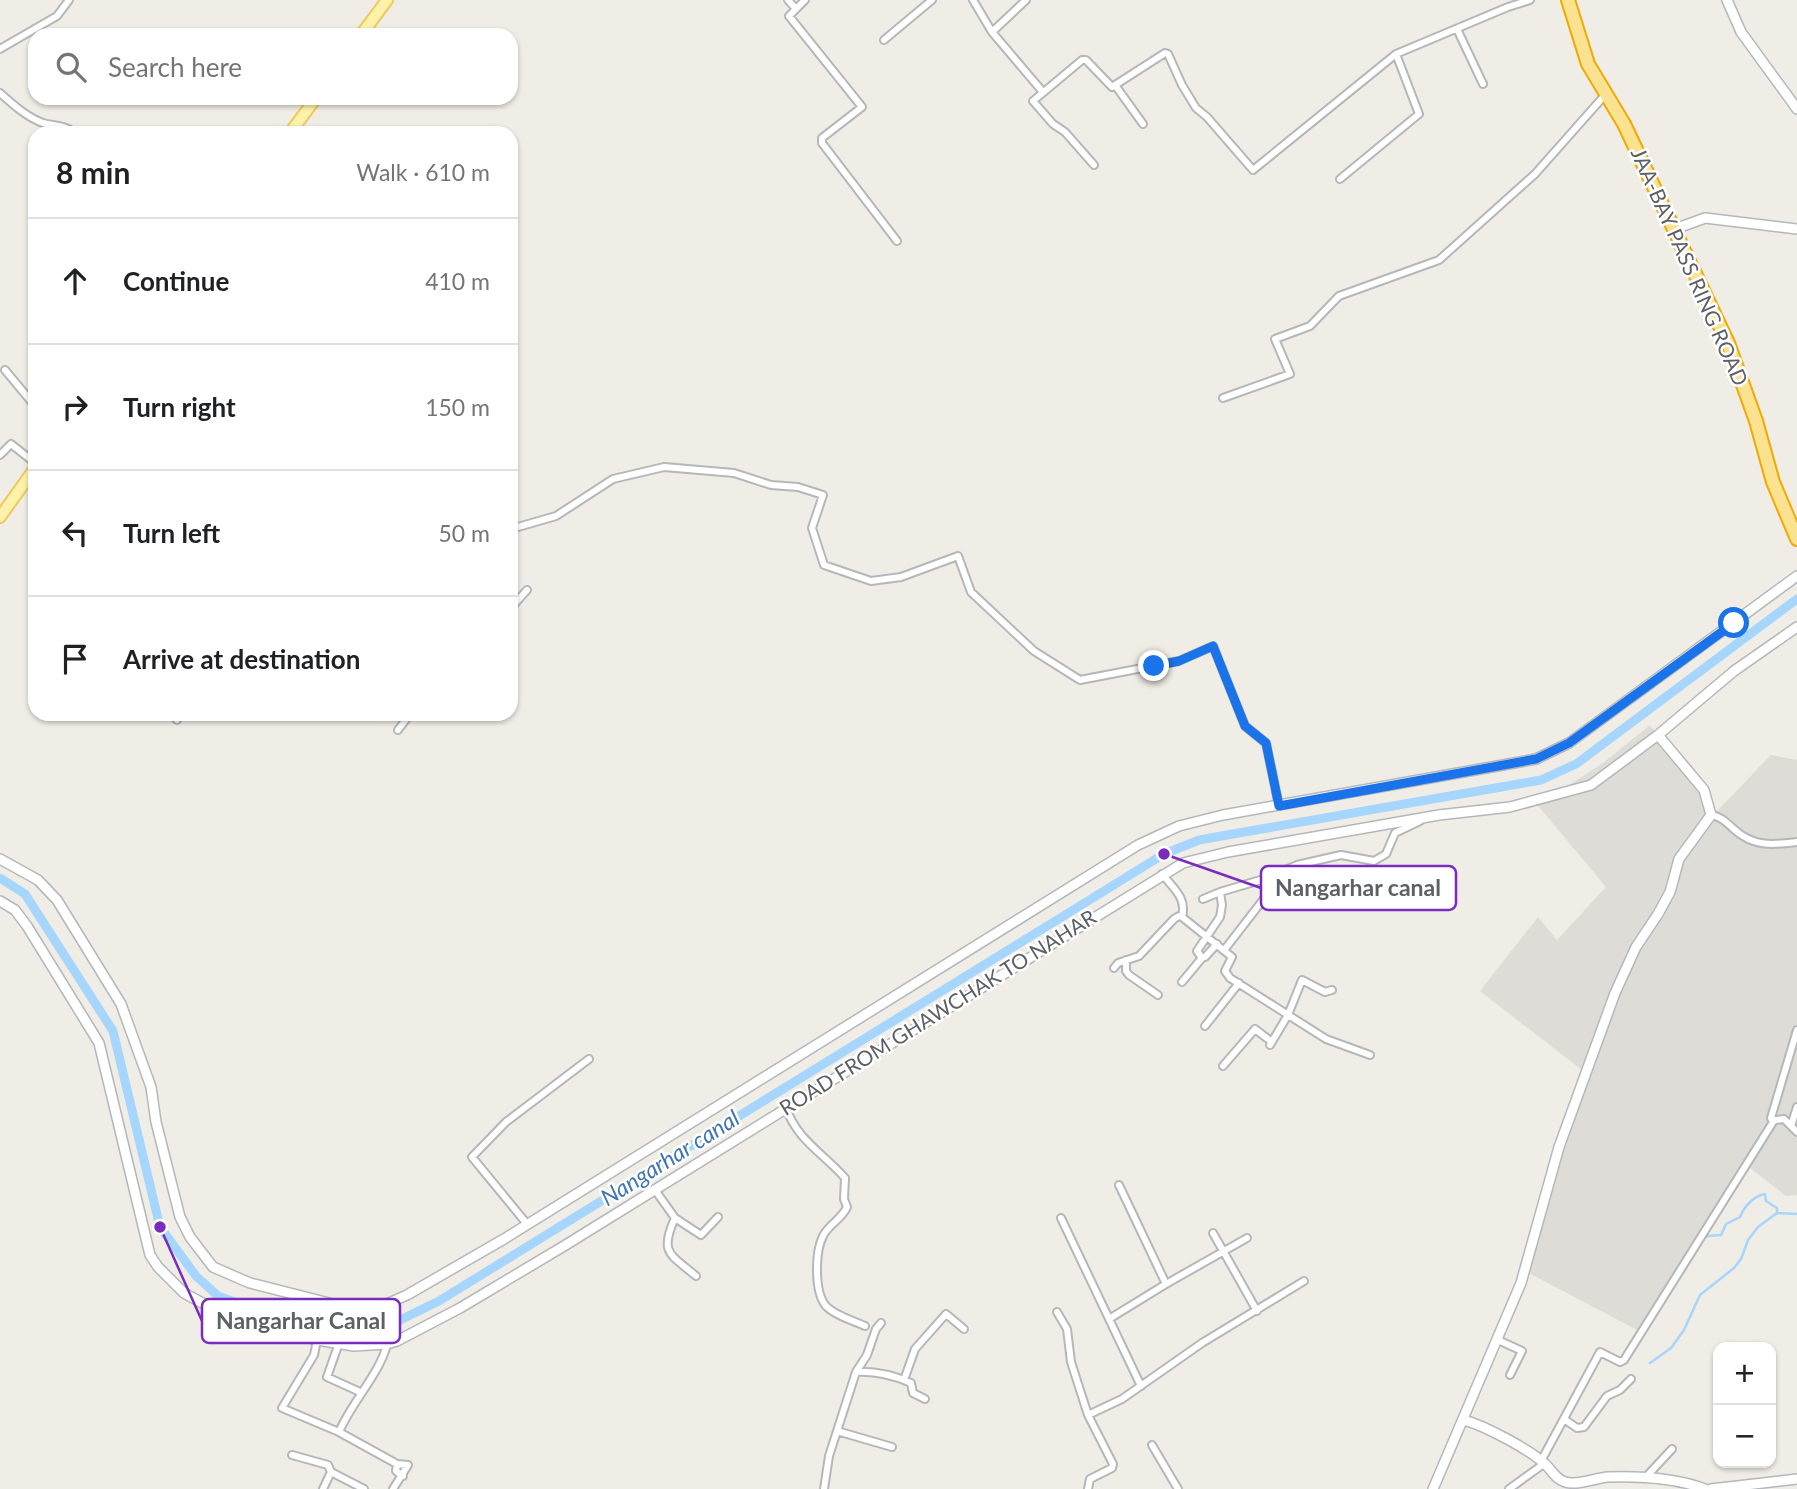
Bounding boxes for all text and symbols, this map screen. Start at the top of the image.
search box [28,28,518,105]
icon: search [52,48,90,86]
text: Search here [108,51,242,83]
street label: JAA-BAY PASS RING ROAD [1626,143,1754,389]
text: 8 min [56,154,130,190]
text: Walk · 610 m [356,158,490,186]
icon: ahead [56,262,94,300]
text: Continue [123,265,229,297]
text: 410 m [425,267,490,295]
icon: right [56,388,94,426]
text: Turn right [123,391,236,423]
text: 150 m [425,393,490,421]
icon: left [56,514,94,552]
text: Turn left [123,517,220,549]
text: 50 m [439,519,490,547]
route start [1718,607,1749,638]
icon: arrive [56,640,94,678]
text: Arrive at destination [123,643,360,675]
route end [1138,650,1169,681]
callout: Nangarhar canal [1261,866,1456,910]
text: Nangarhar canal [1275,873,1441,901]
street label: ROAD FROM GHAWCHAK TO NAHAR [774,903,1101,1120]
water label: Nangarhar canal [595,1103,744,1211]
callout: Nangarhar Canal [202,1299,400,1343]
text: Nangarhar Canal [216,1306,386,1334]
map controls [1713,1342,1776,1468]
button: + [1713,1342,1776,1405]
button: − [1713,1405,1776,1468]

